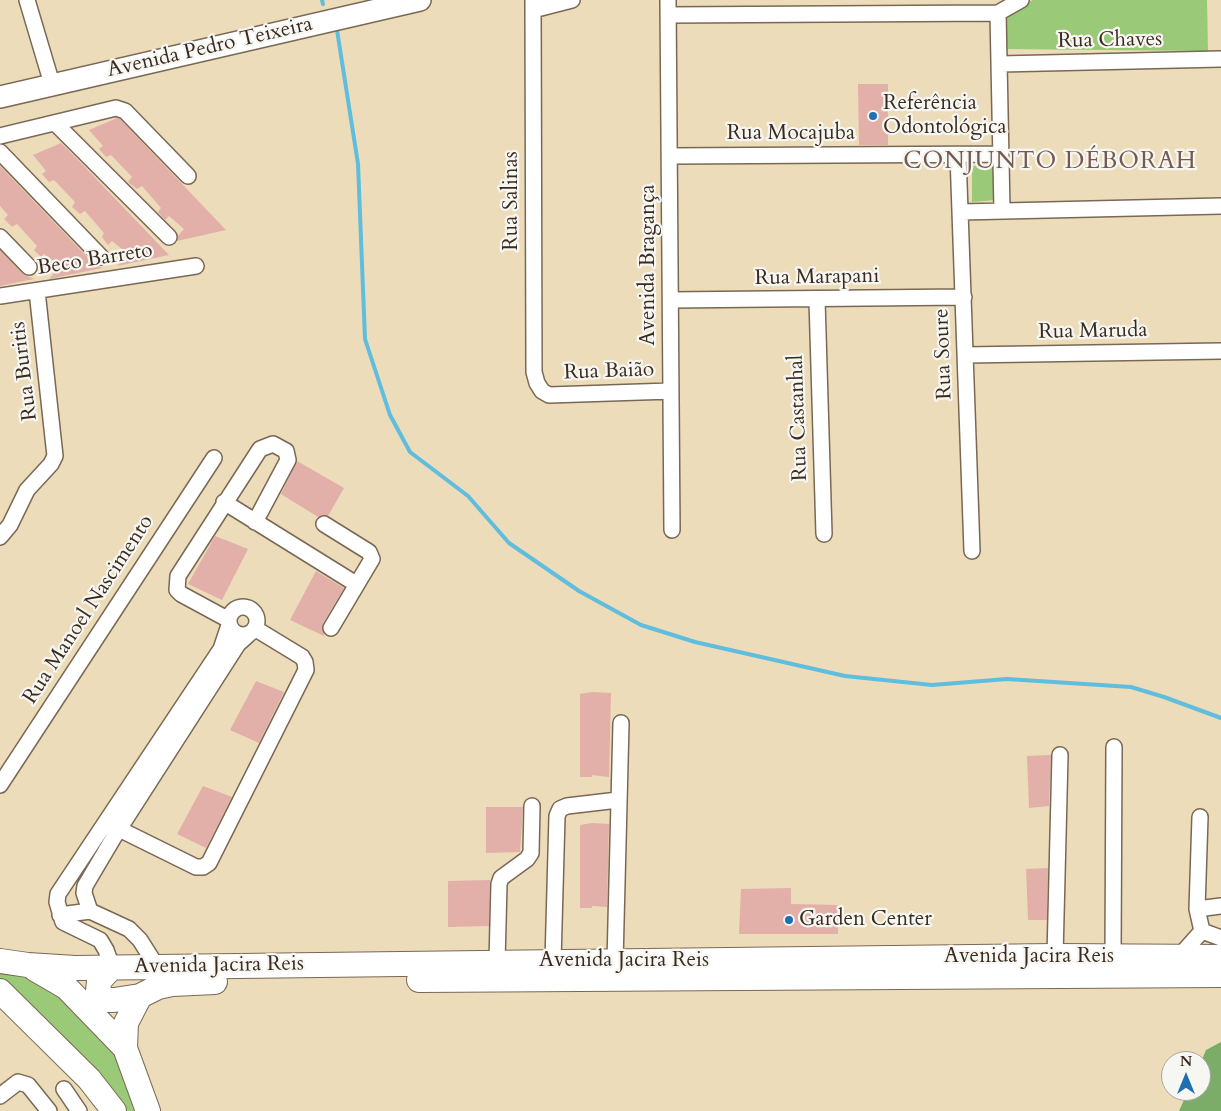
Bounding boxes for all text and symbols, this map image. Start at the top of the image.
street label: Avenida Pedro Teixeira [105,12,315,84]
street label: Rua Chaves [1057,27,1163,55]
place label: Referência Odontológica [883,91,1007,141]
marker: Referência Odontológica [867,110,879,122]
street label: Rua Mocajuba [727,121,855,147]
district label: CONJUNTO DÉBORAH [901,148,1199,176]
street label: Rua Salinas [499,151,525,251]
street label: Avenida Bragança [636,184,662,346]
street label: Beco Barreto [35,238,155,282]
street label: Rua Marapani [755,264,879,292]
street label: Rua Soure [930,308,958,400]
street label: Rua Maruda [1038,318,1148,346]
street label: Rua Buritis [6,320,44,422]
street label: Rua Castanhal [784,354,814,482]
street label: Rua Baião [563,358,655,386]
street label: Rua Manoel Nascimento [18,511,160,709]
place label: Garden Center [799,907,932,933]
marker: Garden Center [783,914,795,926]
street label: Avenida Jacira Reis [944,944,1114,970]
street label: Avenida Jacira Reis [539,948,709,974]
street label: Avenida Jacira Reis [134,952,304,980]
north arrow [1161,1051,1211,1101]
text: N [1180,1052,1192,1071]

